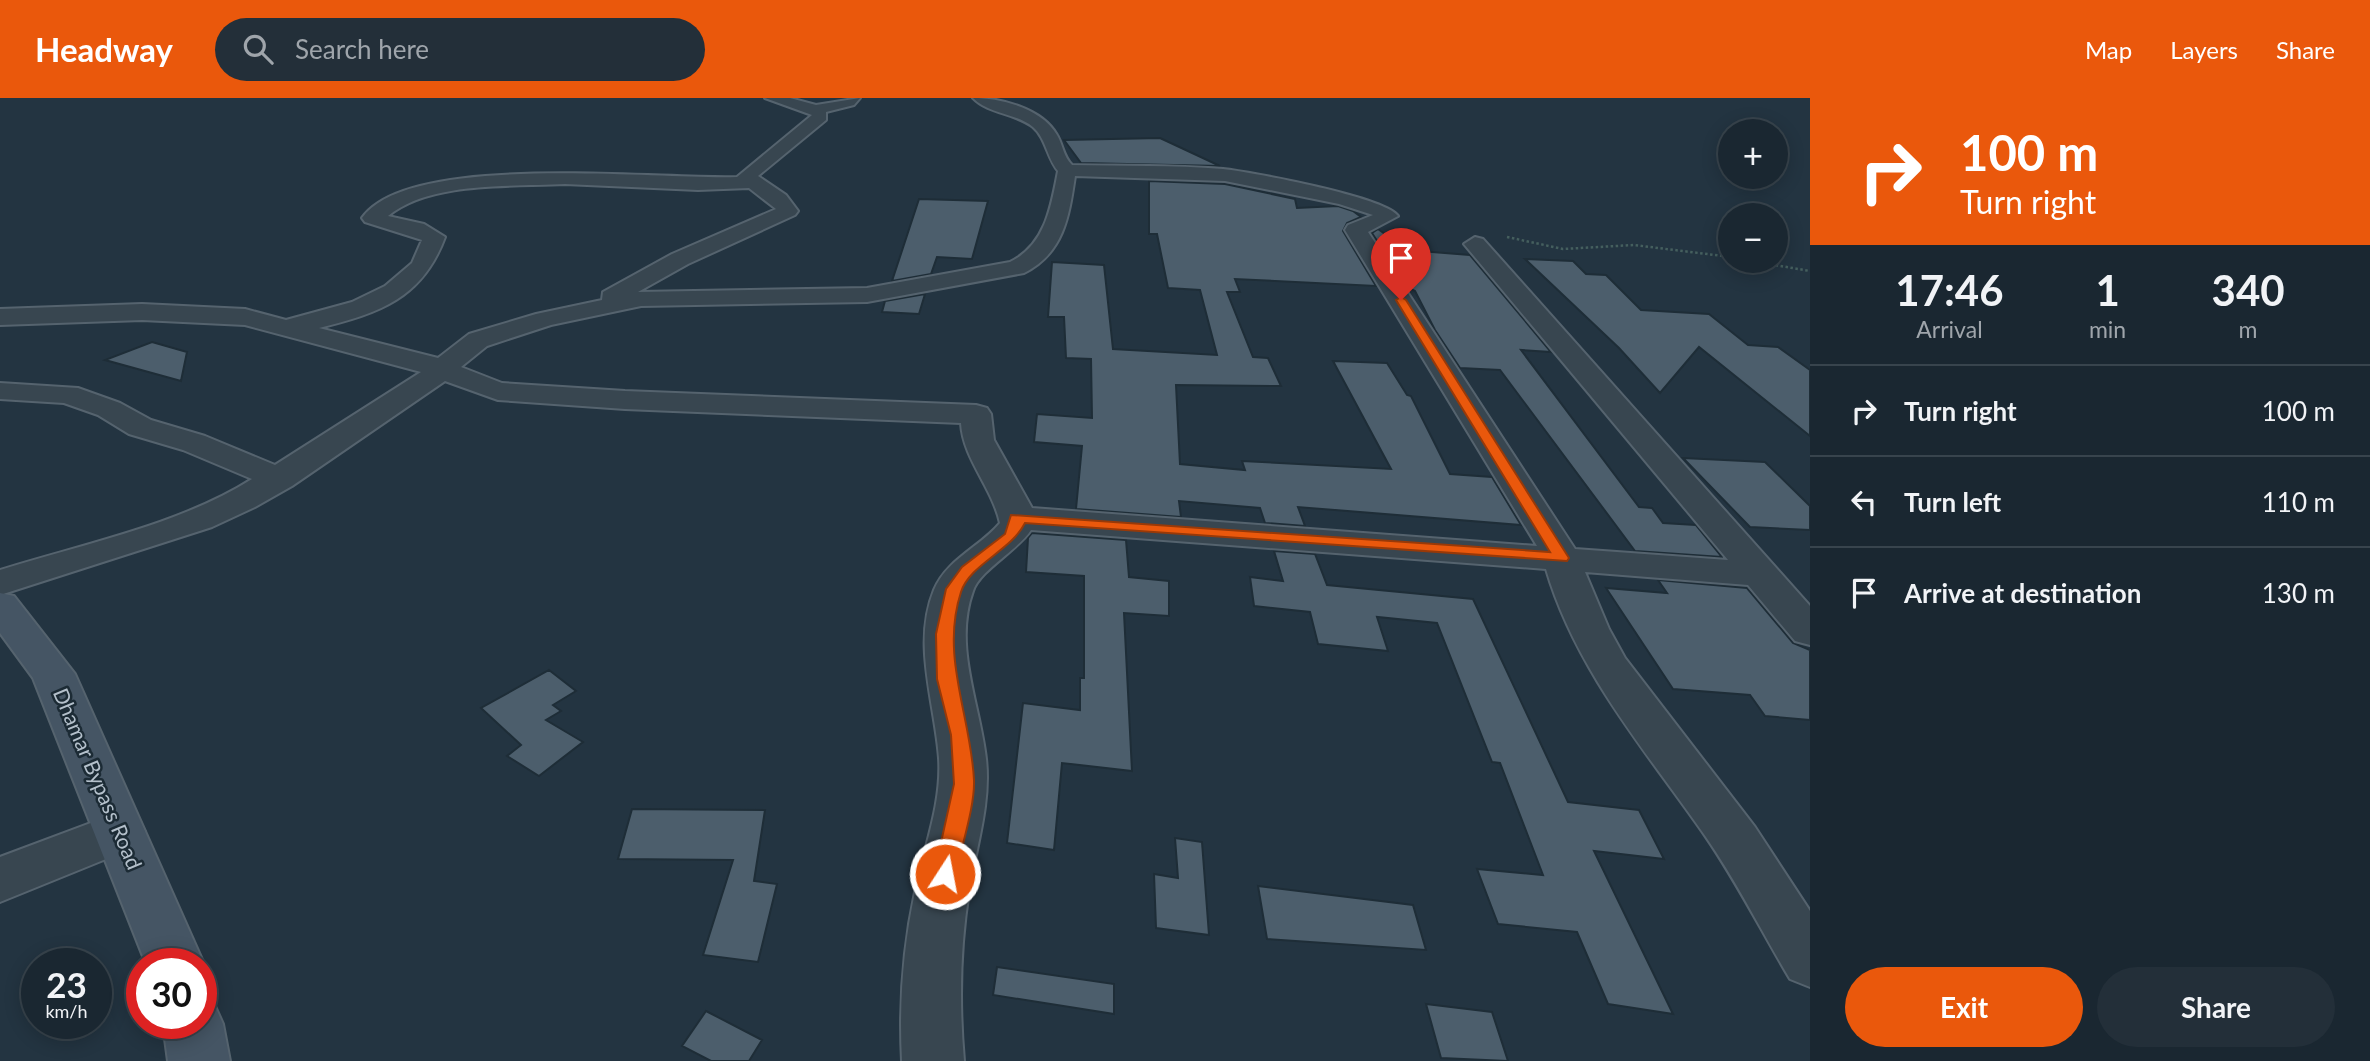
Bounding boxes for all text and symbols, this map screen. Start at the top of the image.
search box [215,18,705,81]
text: Headway [35,29,173,69]
icon: search [239,30,277,68]
text: Search here [295,33,429,65]
text: Map [2085,35,2132,64]
text: Layers [2170,35,2238,64]
text: Share [2276,35,2335,64]
map controls [1718,119,1788,273]
button: + [1718,119,1788,189]
text: 100 m [1960,123,2098,181]
icon: right [1845,126,1936,217]
text: Turn right [1960,182,2096,221]
button: − [1718,203,1788,273]
pin [1371,228,1431,300]
icon: arrive [1382,239,1420,277]
text: 17:46 [1895,265,2004,315]
text: 1 [2095,265,2120,315]
text: 340 [2212,265,2285,315]
text: Arrival [1916,315,1983,343]
text: min [2089,315,2126,343]
text: m [2239,315,2258,343]
icon: right [1845,392,1883,430]
text: Turn right [1904,395,2017,427]
text: 100 m [2262,395,2335,427]
icon: left [1845,483,1883,521]
text: Turn left [1904,486,2001,518]
text: 110 m [2262,486,2335,518]
icon: arrive [1845,574,1883,612]
text: Arrive at destination [1904,577,2141,609]
text: 130 m [2262,577,2335,609]
street label: Dhamar Bypass Road [49,684,148,873]
position arrow [908,837,982,911]
speed limit sign: 30 [126,948,217,1039]
text: 23 [46,963,87,1005]
button: Exit [1845,967,2083,1047]
button: Share [2097,967,2335,1047]
text: km/h [45,1000,88,1022]

